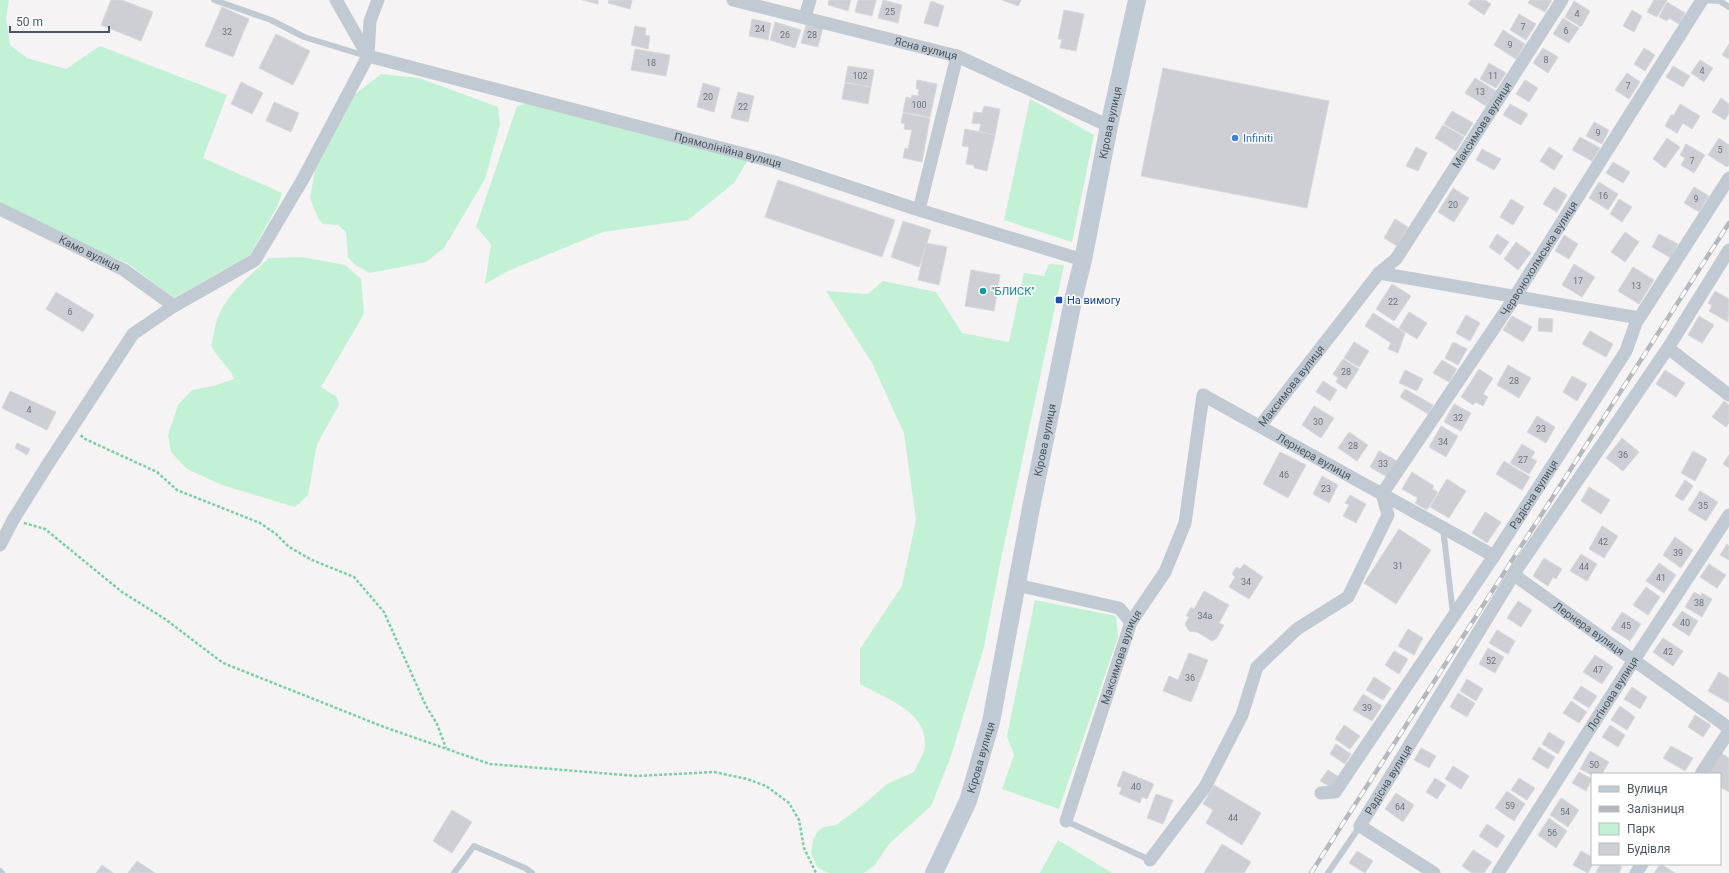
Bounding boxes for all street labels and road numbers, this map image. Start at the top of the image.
street label: Ясна вулиця [893,34,959,62]
street label: Максимова вулиця [1450,80,1514,170]
street label: Кірова вулиця [1096,85,1124,160]
street label: Прямолінійна вулиця [673,130,783,170]
street label: Червонохолмська вулиця [1498,199,1580,319]
street label: Камо вулиця [57,233,123,274]
street label: Максимова вулиця [1256,342,1327,429]
street label: Кірова вулиця [1031,403,1059,477]
street label: Лернера вулиця [1274,431,1354,482]
street label: Радісна вулиця [1507,457,1561,531]
street label: Лернера вулиця [1551,599,1627,658]
street label: Максимова вулиця [1098,607,1144,706]
street label: Логінова вулиця [1584,654,1641,733]
street label: Кірова вулиця [964,720,997,795]
street label: Радісна вулиця [1362,742,1415,817]

